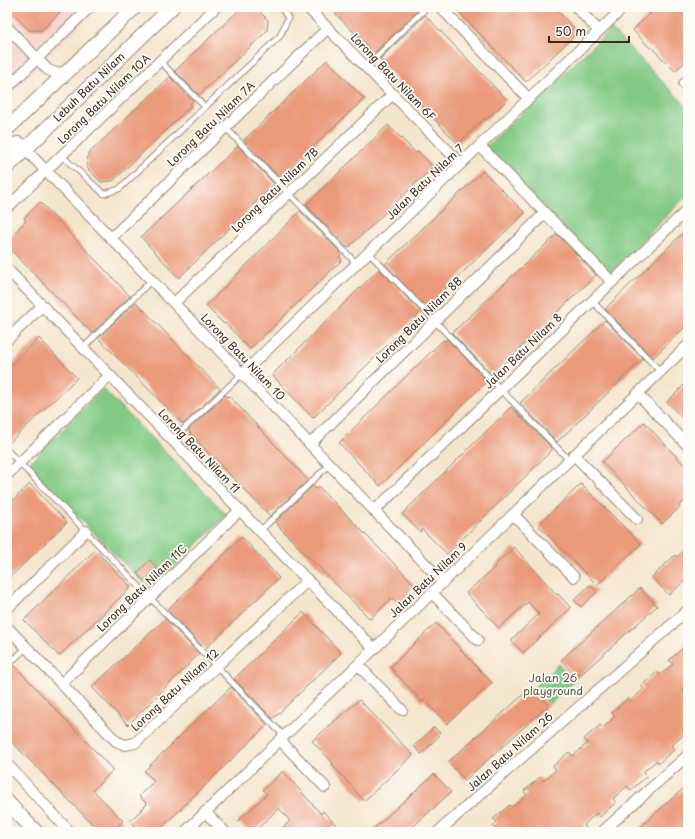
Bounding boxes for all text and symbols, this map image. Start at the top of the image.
scale bar [549,18,629,44]
text: 50 m [555,22,586,40]
street label: Lorong Batu Nilam 6F [347,29,440,124]
street label: Lebuh Batu Nilam [49,48,128,125]
street label: Lorong Batu Nilam 10A [53,50,154,148]
street label: Lorong Batu Nilam 7A [163,77,258,170]
street label: Jalan Batu Nilam 7 [382,140,467,223]
street label: Lorong Batu Nilam 7B [227,143,322,236]
street label: Lorong Batu Nilam 8B [372,273,466,367]
street label: Lorong Batu Nilam 10 [197,309,289,404]
street label: Jalan Batu Nilam 8 [480,309,566,392]
street label: Lorong Batu Nilam 11 [155,405,244,497]
street label: Jalan Batu Nilam 9 [385,538,470,621]
street label: Lorong Batu Nilam 11C [93,540,191,635]
street label: Lorong Batu Nilam 12 [127,644,223,735]
park label: Jalan 26 playground [523,669,583,699]
street label: Jalan Batu Nilam 26 [463,708,557,795]

